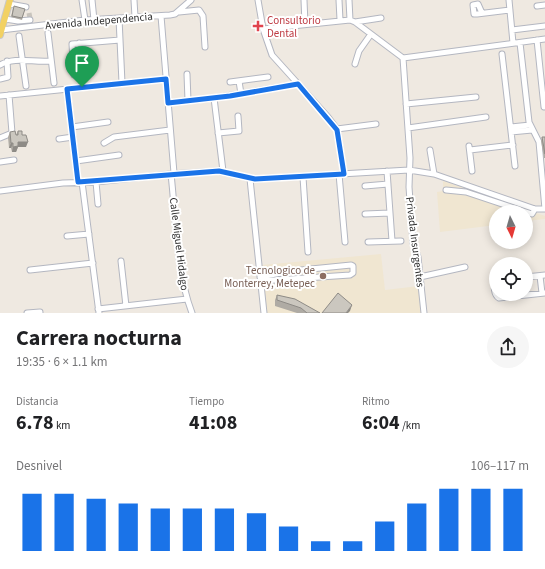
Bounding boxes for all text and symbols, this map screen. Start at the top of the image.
street label: Avenida Independencia [45,9,153,33]
place label: Consultorio Dental [267,13,321,41]
marker: Consultorio Dental [252,20,264,32]
pin [65,46,99,87]
icon: arrive [71,52,93,74]
street label: Privada Insurgentes [402,196,428,288]
street label: Calle Miguel Hidalgo [166,197,192,291]
north arrow [489,205,533,249]
map controls [489,205,533,301]
button: locate [489,257,533,301]
place label: Tecnologico de Monterrey, Metepec [224,263,316,291]
marker: Tecnologico de Monterrey, Metepec [318,271,328,281]
text: Carrera nocturna [16,322,182,354]
button: share [487,326,529,368]
text: 19:35 · 6 × 1.1 km [16,353,108,371]
text: Distancia [16,394,58,409]
text: Tiempo [189,394,224,409]
text: Ritmo [362,394,390,409]
text: 6.78 [16,409,54,437]
text: 41:08 [189,409,237,437]
text: 6:04 [362,409,400,437]
text: km [54,418,70,433]
text: /km [400,418,420,433]
text: Desnivel [16,457,62,475]
text: 106–117 m [471,457,529,475]

